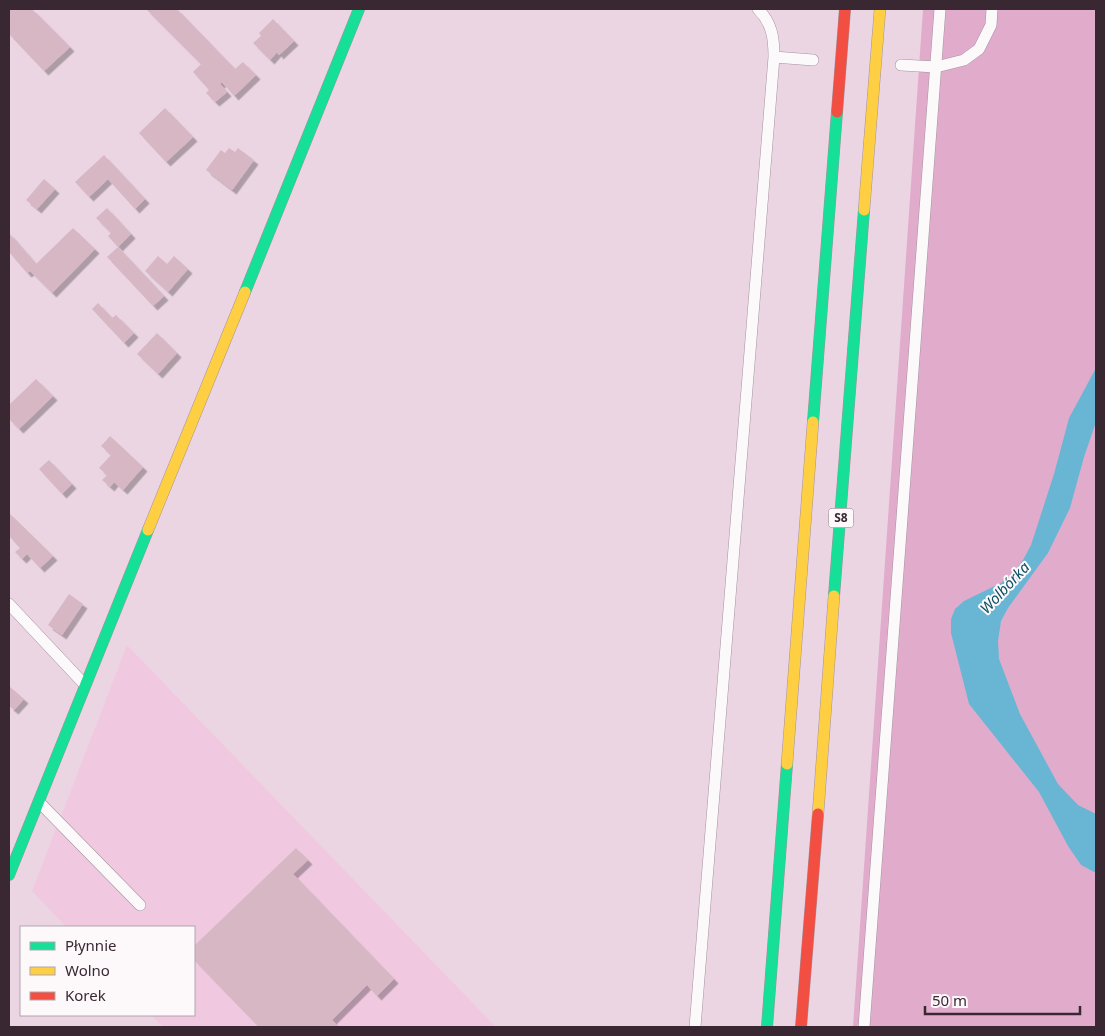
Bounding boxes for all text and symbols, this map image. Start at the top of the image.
road number: S8 [828,508,854,528]
water label: Wolbórka [975,557,1034,618]
legend [20,926,195,1016]
text: Płynnie [65,935,116,955]
text: Wolno [65,960,110,980]
scale bar [925,984,1080,1016]
text: Korek [65,985,106,1005]
text: 50 m [932,990,967,1010]

